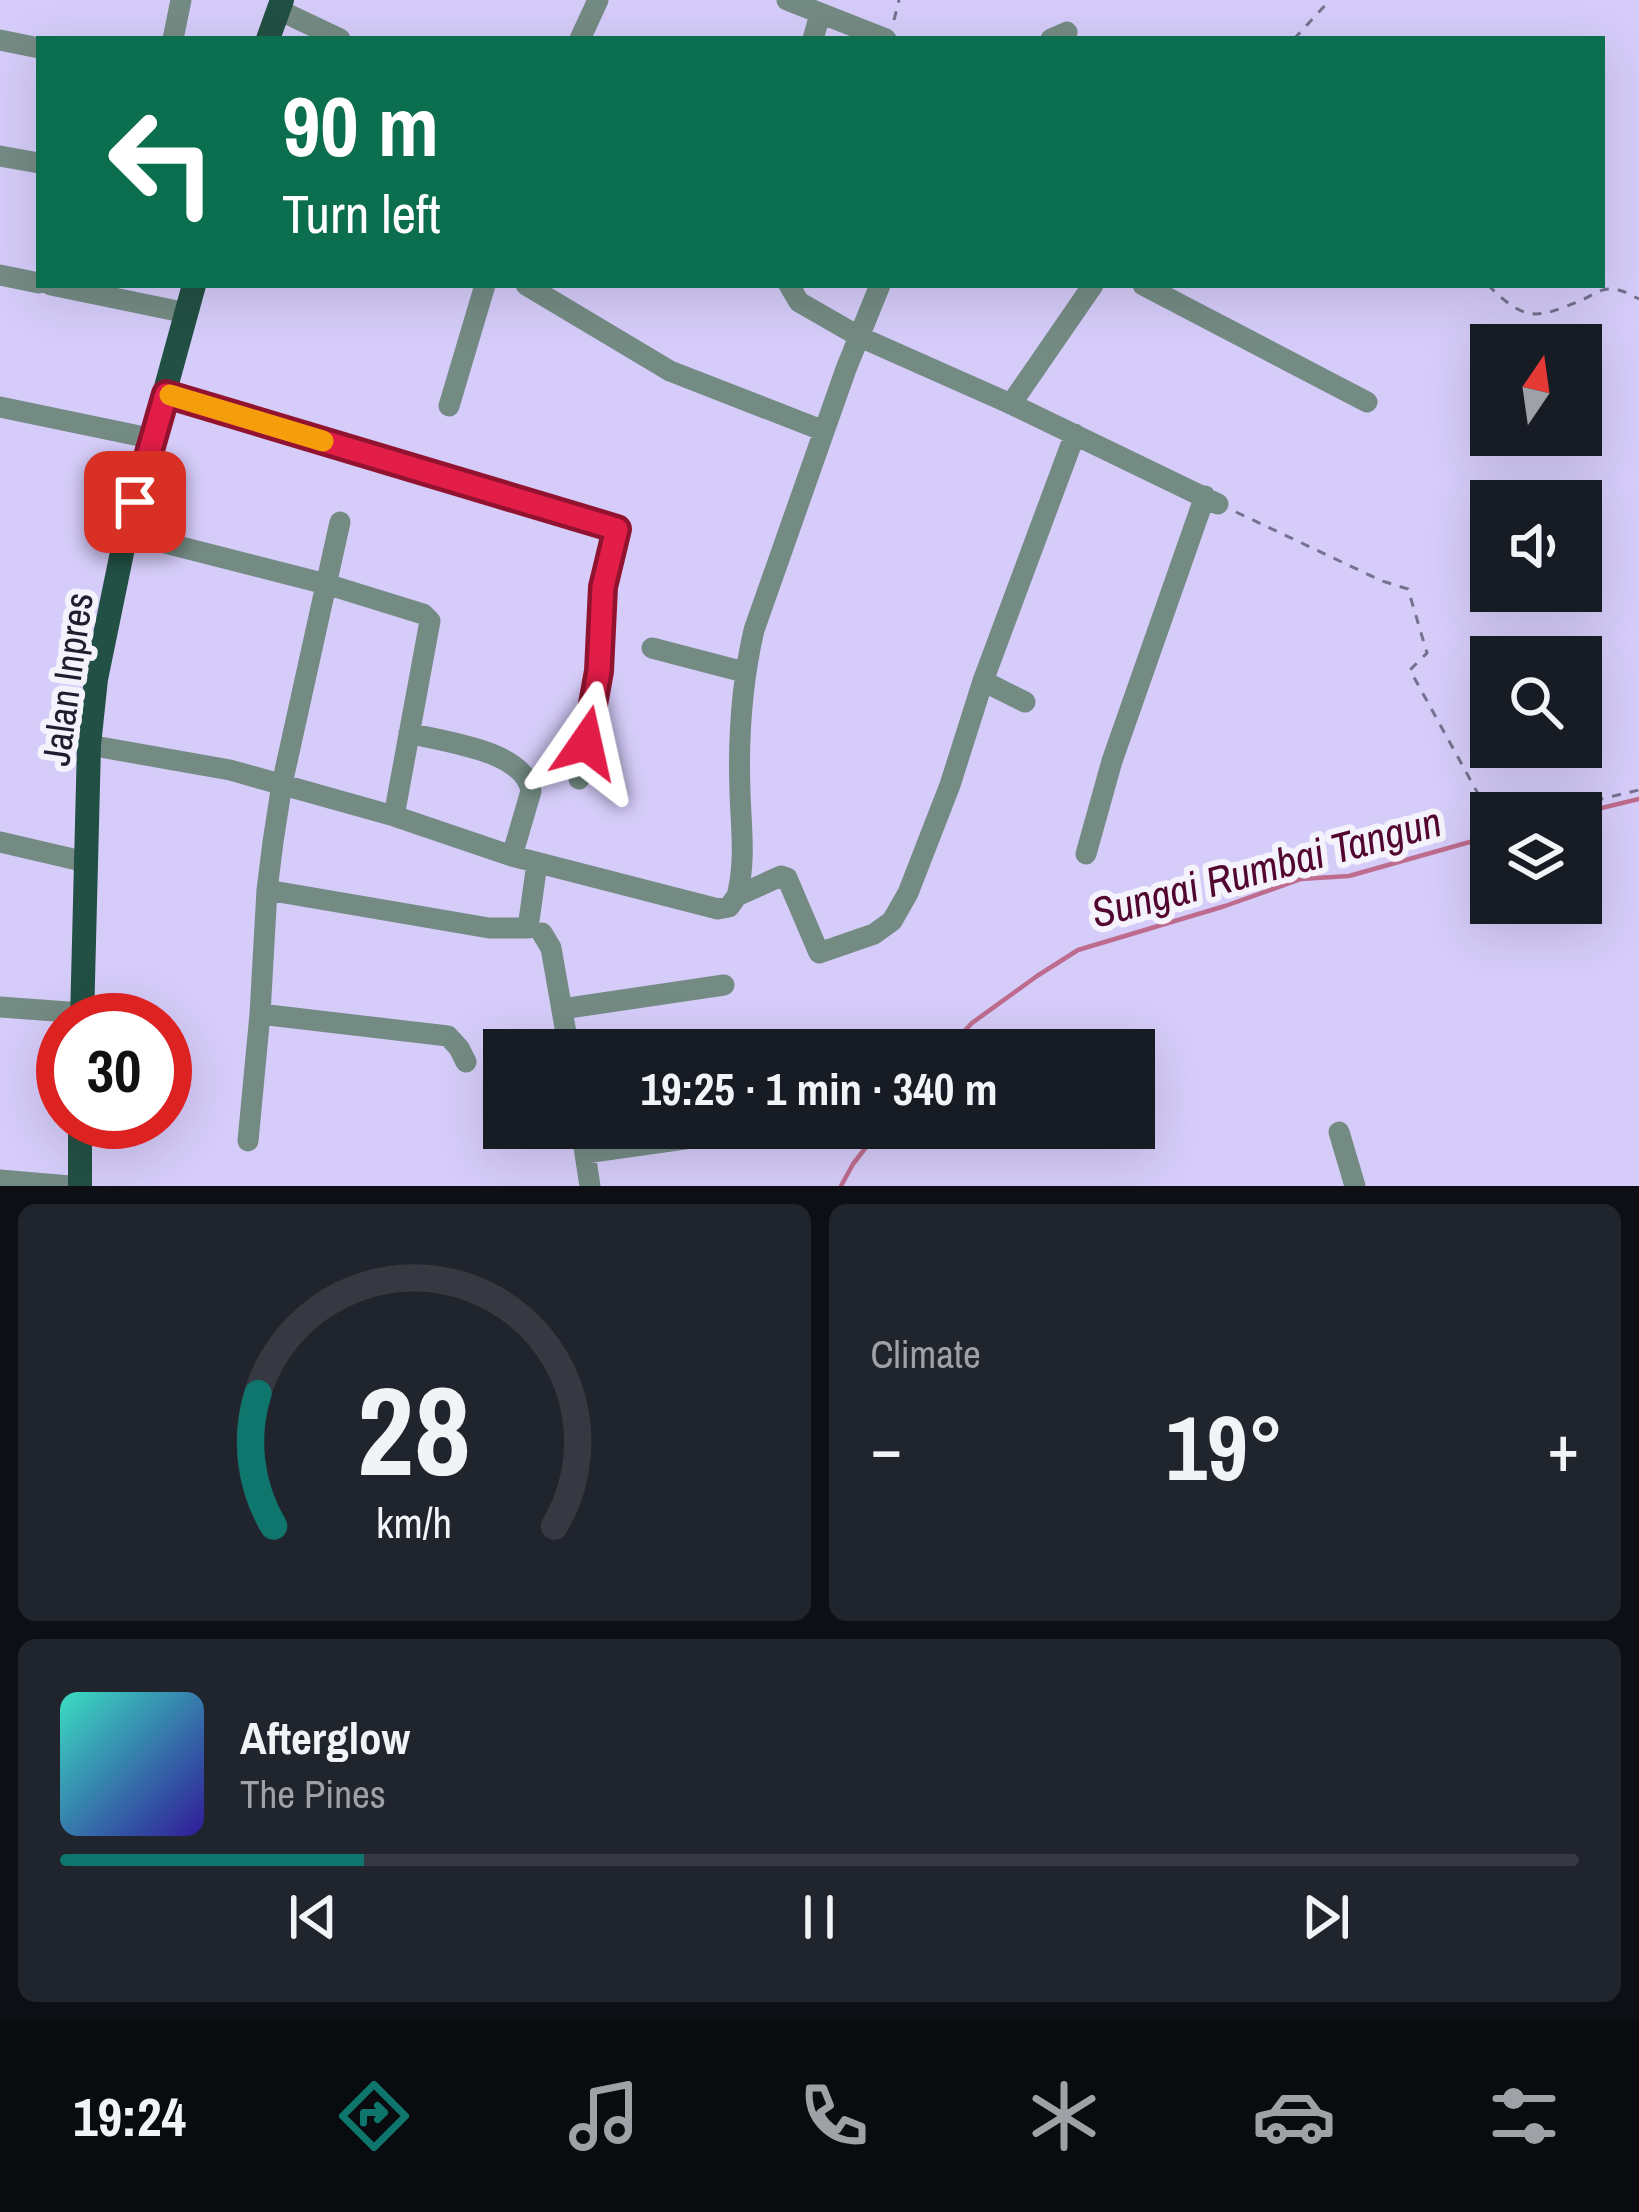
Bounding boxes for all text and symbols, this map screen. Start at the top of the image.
text: 90 m [282,69,439,182]
icon: left [84,84,240,240]
text: Turn left [282,177,441,250]
north arrow [1470,324,1602,456]
map controls [1470,324,1602,924]
pin [84,451,186,553]
icon: arrive [102,469,168,535]
button: sound [1470,480,1602,612]
street label: Jalan Inpres [29,589,105,769]
button: search [1470,636,1602,768]
position arrow [523,680,649,806]
button: layers [1470,792,1602,924]
water label: Sungai Rumbai Tangun [1085,793,1447,941]
speed limit sign: 30 [36,993,192,1149]
text: 19:25 · 1 min · 340 m [641,1058,997,1119]
text: Climate [871,1328,981,1380]
text: 28 [357,1346,471,1514]
text: 19° [1166,1387,1284,1508]
text: − [871,1403,902,1492]
text: + [1547,1403,1579,1492]
text: km/h [376,1493,452,1550]
text: Afterglow [240,1707,410,1768]
text: The Pines [240,1768,386,1820]
icon: previous [280,1884,346,1950]
icon: pause [786,1884,852,1950]
icon: next [1293,1884,1359,1950]
icon: directions [332,2074,416,2158]
icon: music [562,2074,646,2158]
icon: phone [792,2074,876,2158]
icon: climate [1022,2074,1106,2158]
icon: car [1252,2074,1336,2158]
icon: filters [1482,2074,1566,2158]
text: 19:24 [73,2080,186,2153]

